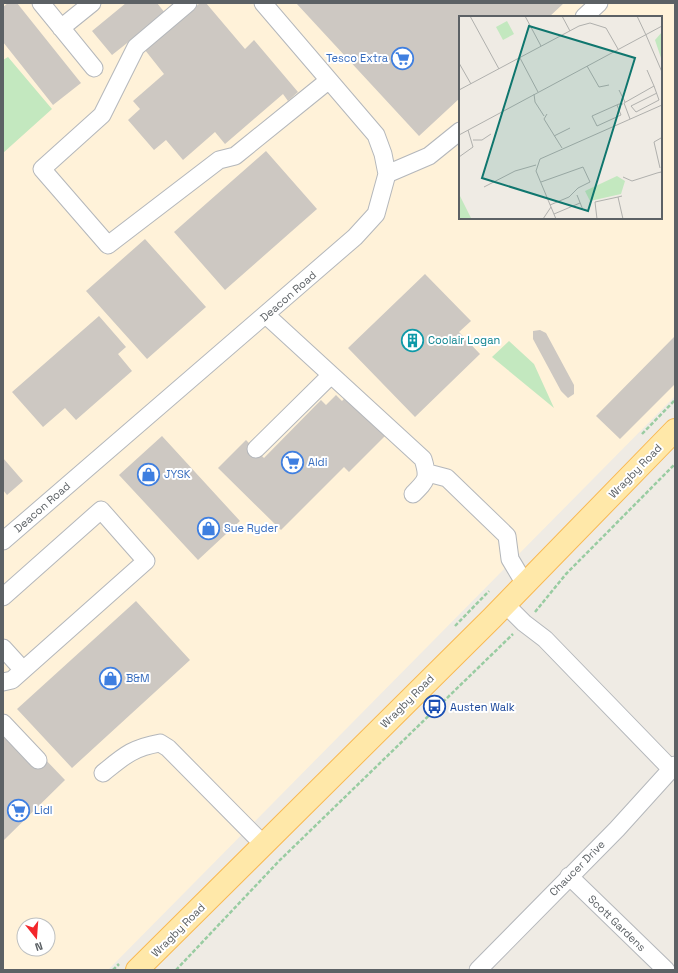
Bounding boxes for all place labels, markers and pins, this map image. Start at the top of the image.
supermarket icon: Tesco Extra [390,45,416,71]
place label: Tesco Extra [326,51,389,65]
building icon: Coolair Logan [399,327,425,353]
place label: Coolair Logan [428,333,500,347]
supermarket icon: Aldi [279,449,305,475]
place label: Aldi [308,455,328,469]
shop icon: JYSK [136,461,162,487]
place label: JYSK [164,467,191,481]
shop icon: Sue Ryder [195,515,221,541]
place label: Sue Ryder [224,521,278,535]
shop icon: B&M [97,665,123,691]
place label: B&M [126,671,149,685]
bus stop icon: Austen Walk [422,694,448,720]
place label: Austen Walk [450,700,515,714]
supermarket icon: Lidl [6,797,32,823]
place label: Lidl [34,803,52,817]

